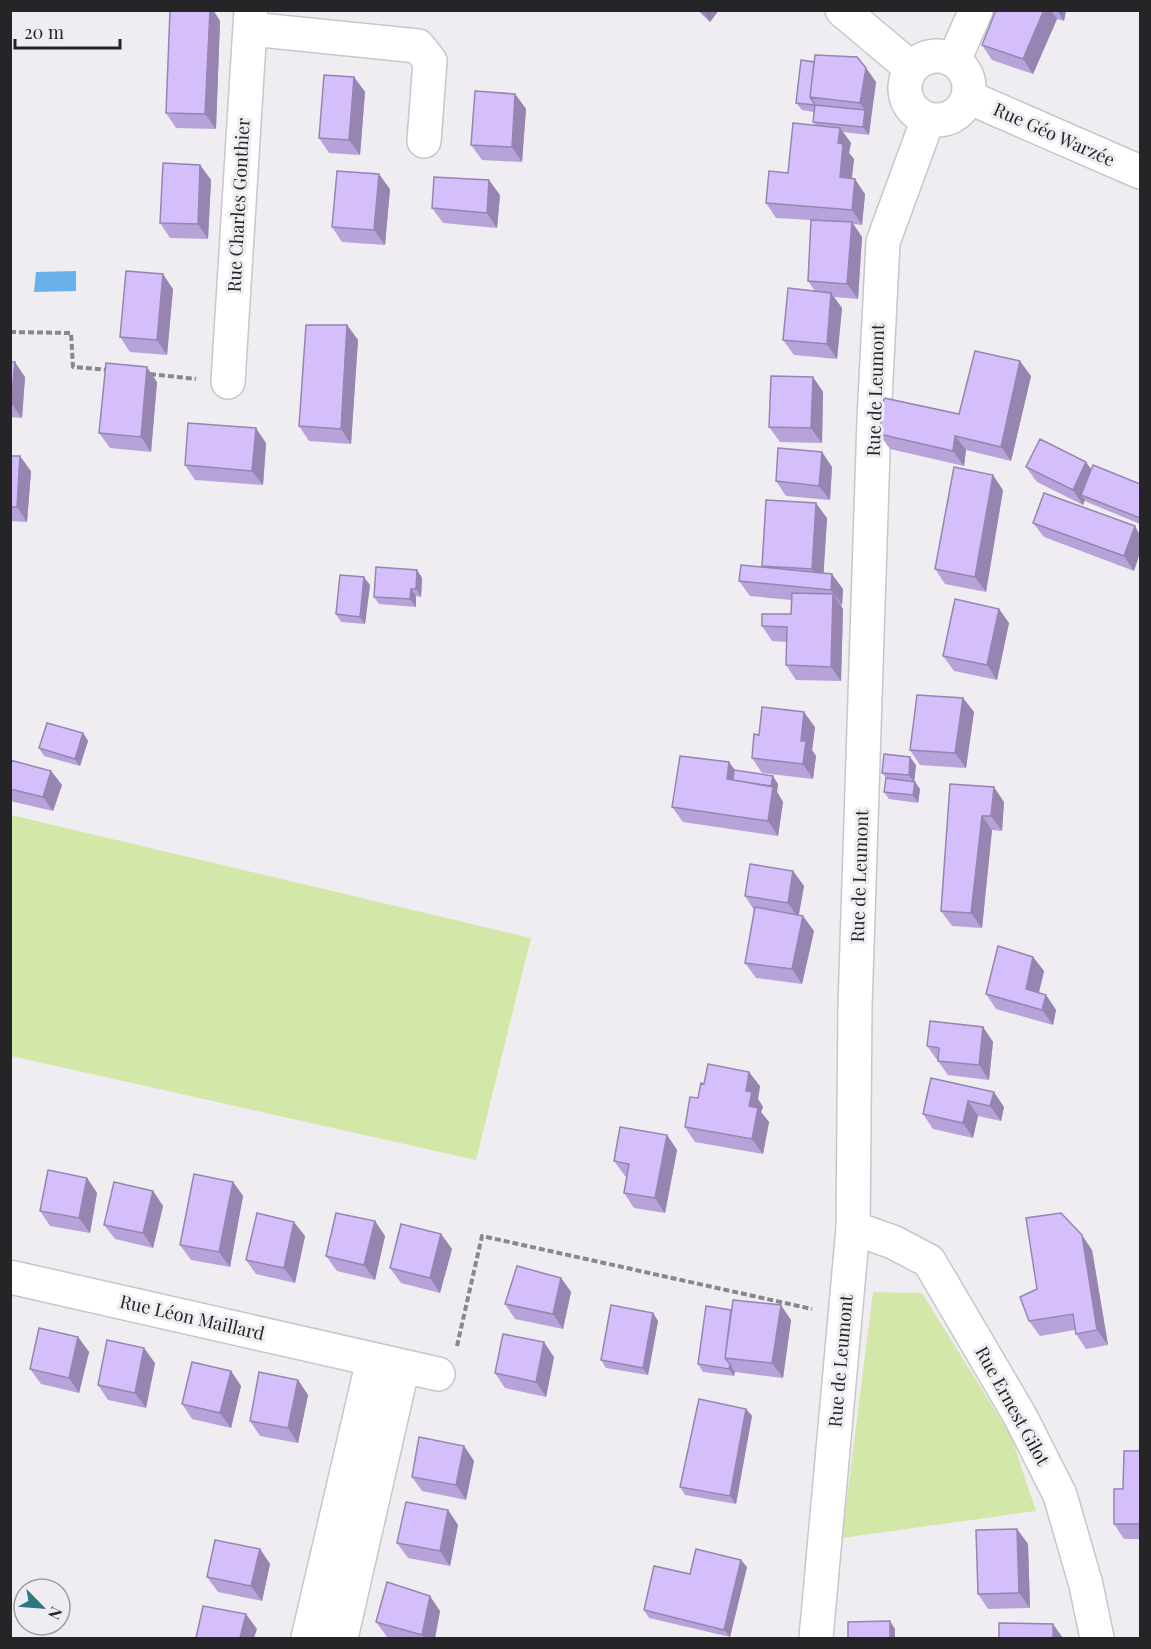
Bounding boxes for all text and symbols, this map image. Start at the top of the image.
scale bar [15,12,120,50]
text: 20 m [24,20,64,44]
street label: Rue Géo Warzée [990,97,1119,172]
street label: Rue Charles Gonthier [221,117,255,293]
street label: Rue de Leumont [861,323,889,457]
street label: Rue de Leumont [845,809,873,943]
street label: Rue Léon Maillard [118,1289,267,1345]
street label: Rue de Leumont [822,1293,858,1428]
street label: Rue Ernest Gilot [970,1342,1056,1470]
north arrow [12,1577,72,1637]
text: N [44,1604,68,1624]

